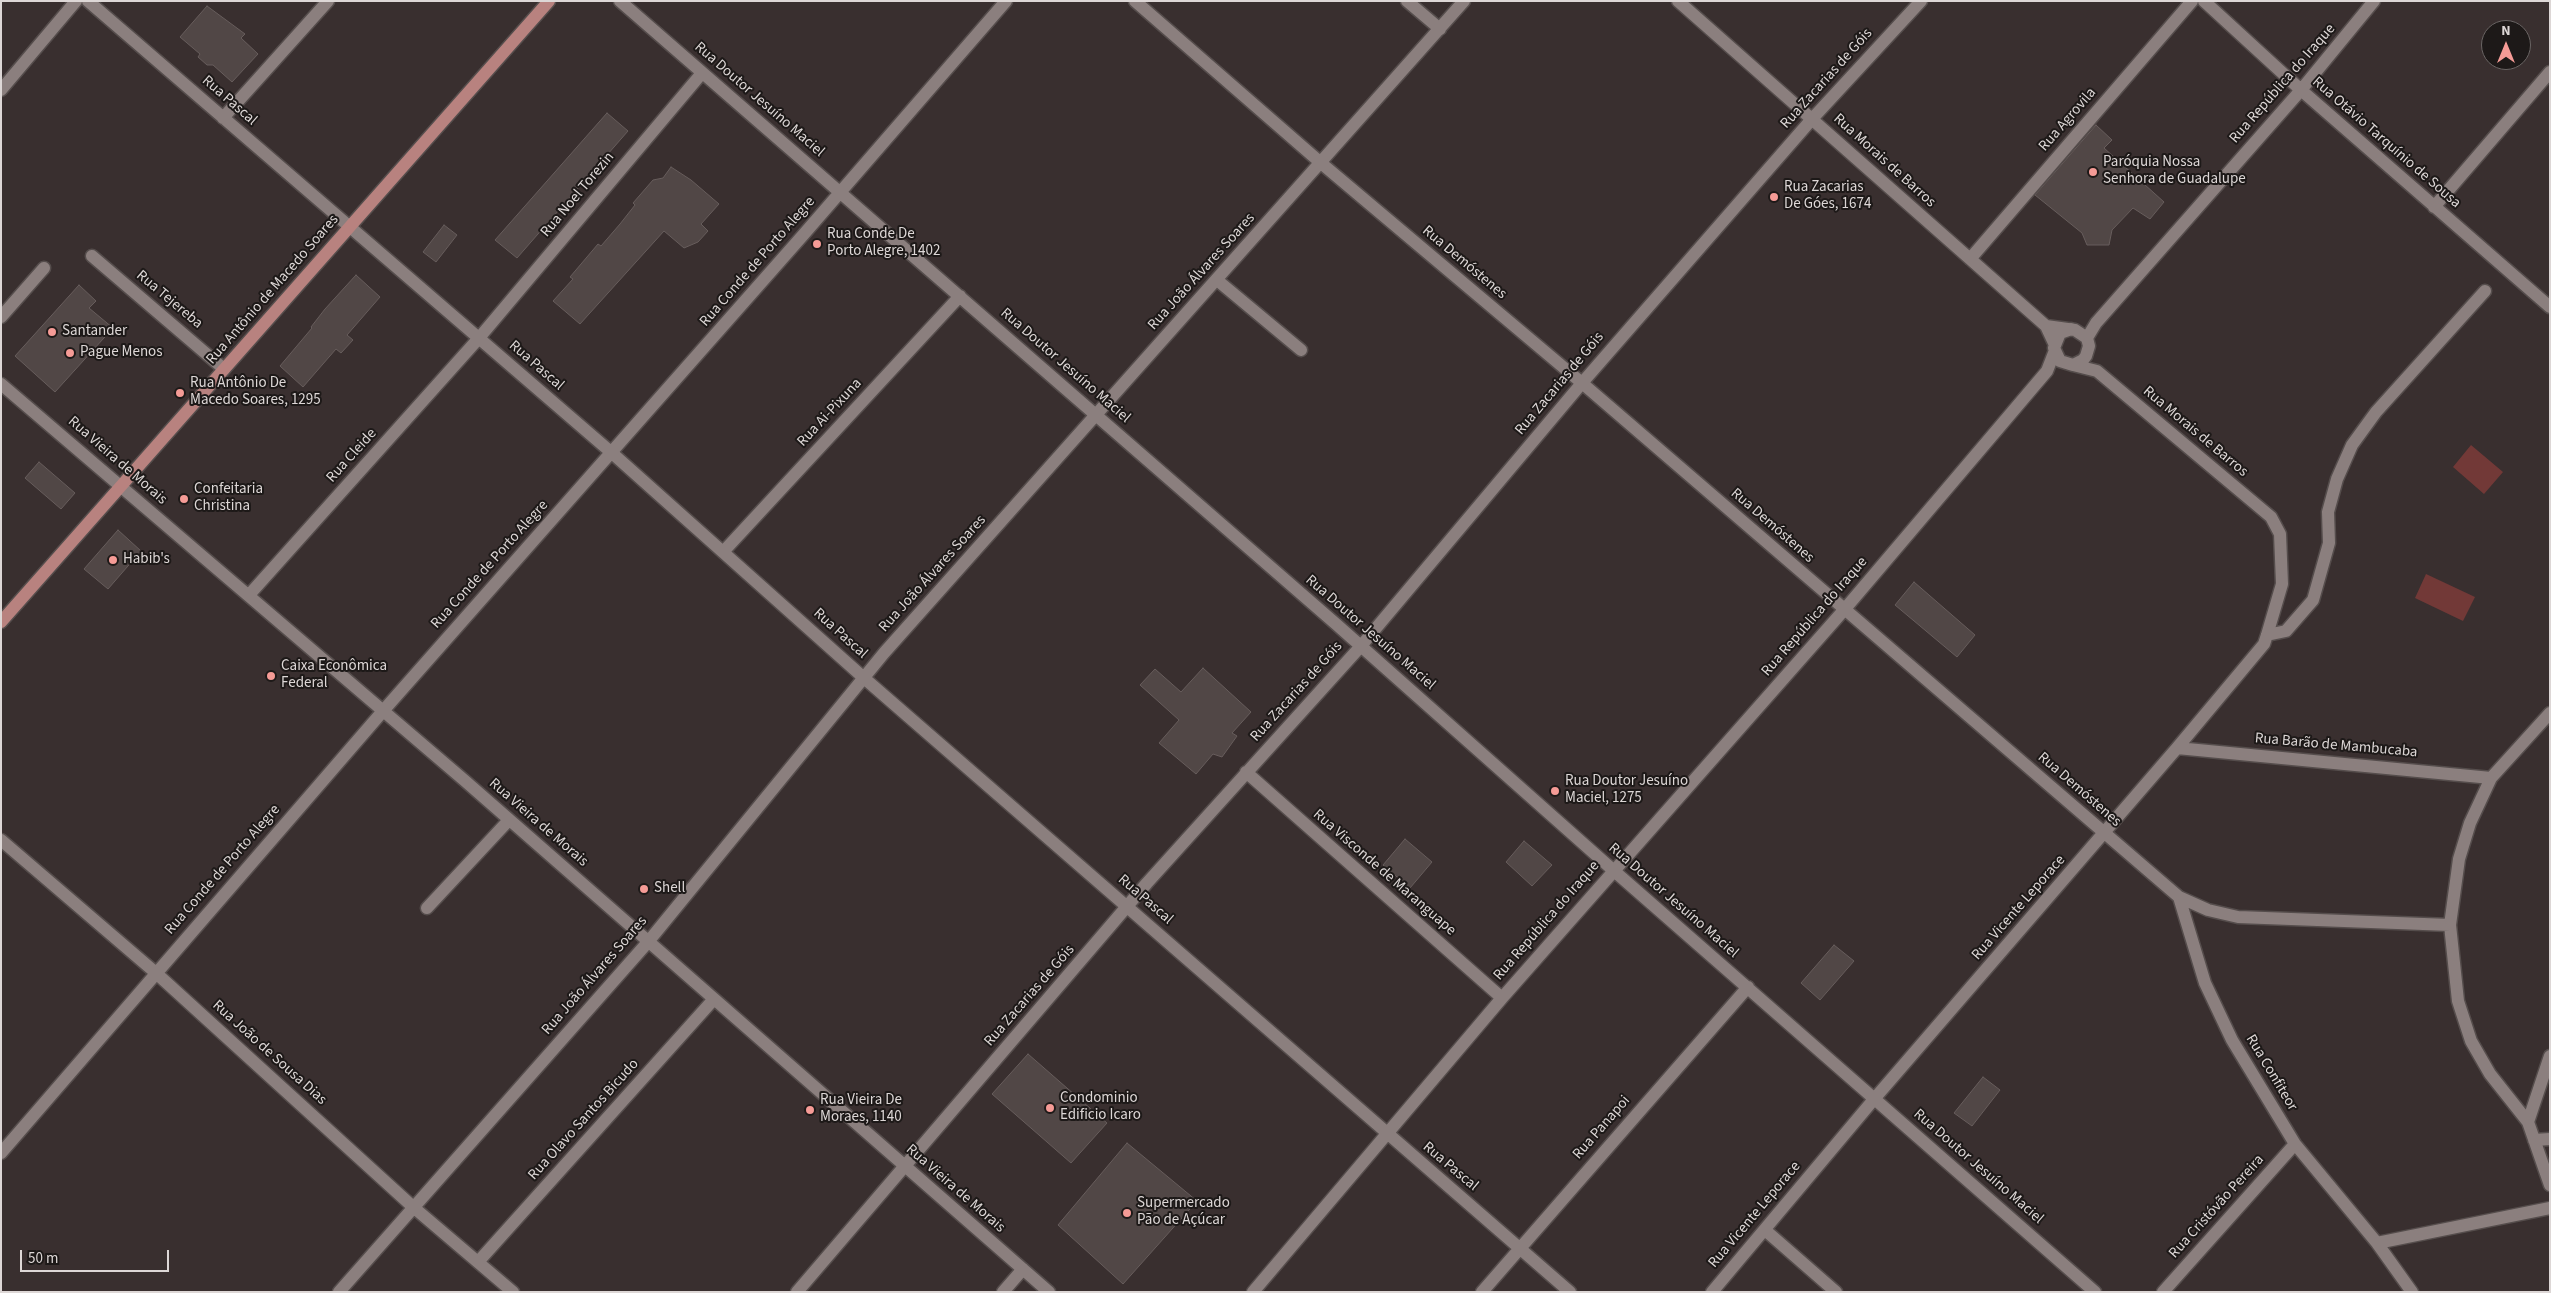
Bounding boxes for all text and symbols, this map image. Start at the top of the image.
north arrow [2481,20,2531,70]
street label: Rua República do Iraque [2226,21,2340,147]
text: N [2501,21,2511,41]
street label: Rua Zacarias de Góis [1777,25,1877,133]
street label: Rua Doutor Jesuíno Maciel [690,39,828,161]
street label: Rua Pascal [198,72,260,130]
street label: Rua Otávio Tarquínio de Sousa [2308,74,2464,212]
street label: Rua Agrovila [2036,85,2100,155]
street label: Rua Morais de Barros [1829,110,1939,212]
street label: Rua Noel Torezin [537,149,619,241]
place label: Paróquia Nossa Senhora de Guadalupe [2103,154,2246,189]
marker: Paróquia Nossa Senhora de Guadalupe [2087,166,2099,178]
place label: Rua Zacarias De Góes, 1674 [1784,179,1871,214]
marker: Rua Zacarias De Góes, 1674 [1768,191,1780,203]
street label: Rua Conde de Porto Alegre [697,193,819,331]
street label: Rua João Álvares Soares [1145,210,1259,334]
street label: Rua Antônio de Macedo Soares [203,211,343,369]
street label: Rua Demóstenes [1418,222,1510,304]
place label: Rua Conde De Porto Alegre, 1402 [827,226,940,261]
marker: Rua Conde De Porto Alegre, 1402 [811,238,823,250]
street label: Rua Tejereba [132,267,206,333]
street label: Rua Doutor Jesuíno Maciel [996,305,1134,427]
place label: Santander [62,323,127,341]
marker: Santander [46,326,58,338]
street label: Rua Zacarias de Góis [1512,329,1608,439]
street label: Rua Pascal [505,337,567,395]
place label: Pague Menos [80,344,163,362]
marker: Pague Menos [64,347,76,359]
place label: Rua Antônio De Macedo Soares, 1295 [190,375,321,410]
street label: Rua Ai-Pixuna [794,375,866,451]
street label: Rua Morais de Barros [2139,383,2251,481]
marker: Rua Antônio De Macedo Soares, 1295 [174,387,186,399]
street label: Rua Vieira de Morais [64,413,170,509]
street label: Rua Cleide [323,425,381,487]
place label: Confeitaria Christina [194,481,263,516]
street label: Rua Demóstenes [1727,485,1817,567]
marker: Confeitaria Christina [178,493,190,505]
street label: Rua Conde de Porto Alegre [428,497,552,633]
street label: Rua João Álvares Soares [876,512,990,636]
place label: Habib's [123,551,170,569]
marker: Habib's [107,554,119,566]
street label: Rua República do Iraque [1758,554,1872,680]
street label: Rua Doutor Jesuíno Maciel [1301,572,1439,694]
street label: Rua Pascal [809,605,871,663]
street label: Rua Zacarias de Góis [1247,638,1347,746]
place label: Caixa Econômica Federal [281,658,387,693]
marker: Caixa Econômica Federal [265,670,277,682]
street label: Rua Barão de Mambucaba [2254,730,2418,762]
street label: Rua Demóstenes [2034,749,2124,831]
place label: Rua Doutor Jesuíno Maciel, 1275 [1565,773,1688,808]
street label: Rua Vieira de Morais [485,775,591,871]
marker: Rua Doutor Jesuíno Maciel, 1275 [1549,785,1561,797]
street label: Rua Conde de Porto Alegre [162,801,284,939]
street label: Rua Visconde de Maranguape [1309,806,1459,940]
street label: Rua Doutor Jesuíno Maciel [1604,840,1742,962]
street label: Rua Vicente Leporace [1968,852,2070,964]
street label: Rua República do Iraque [1490,858,1604,984]
street label: Rua Pascal [1114,871,1176,929]
place label: Shell [654,880,685,898]
marker: Shell [638,883,650,895]
street label: Rua João Álvares Soares [539,913,651,1039]
street label: Rua Zacarias de Góis [981,942,1079,1050]
street label: Rua João de Sousa Dias [208,997,330,1109]
street label: Rua Confiteor [2241,1032,2301,1114]
street label: Rua Olavo Santos Bicudo [525,1056,643,1184]
place label: Condominio Edificio Icaro [1060,1090,1141,1125]
place label: Rua Vieira De Moraes, 1140 [820,1092,902,1127]
street label: Rua Panapoi [1569,1092,1635,1164]
marker: Condominio Edificio Icaro [1044,1102,1056,1114]
marker: Rua Vieira De Moraes, 1140 [804,1104,816,1116]
street label: Rua Doutor Jesuíno Maciel [1909,1106,2047,1228]
street label: Rua Pascal [1419,1139,1481,1195]
street label: Rua Vieira de Morais [902,1141,1008,1237]
street label: Rua Cristóvão Pereira [2166,1151,2268,1263]
street label: Rua Vicente Leporace [1705,1158,1805,1272]
place label: Supermercado Pão de Açúcar [1137,1195,1230,1230]
marker: Supermercado Pão de Açúcar [1121,1207,1133,1219]
scale bar [22,1240,171,1272]
text: 50 m [28,1248,58,1269]

